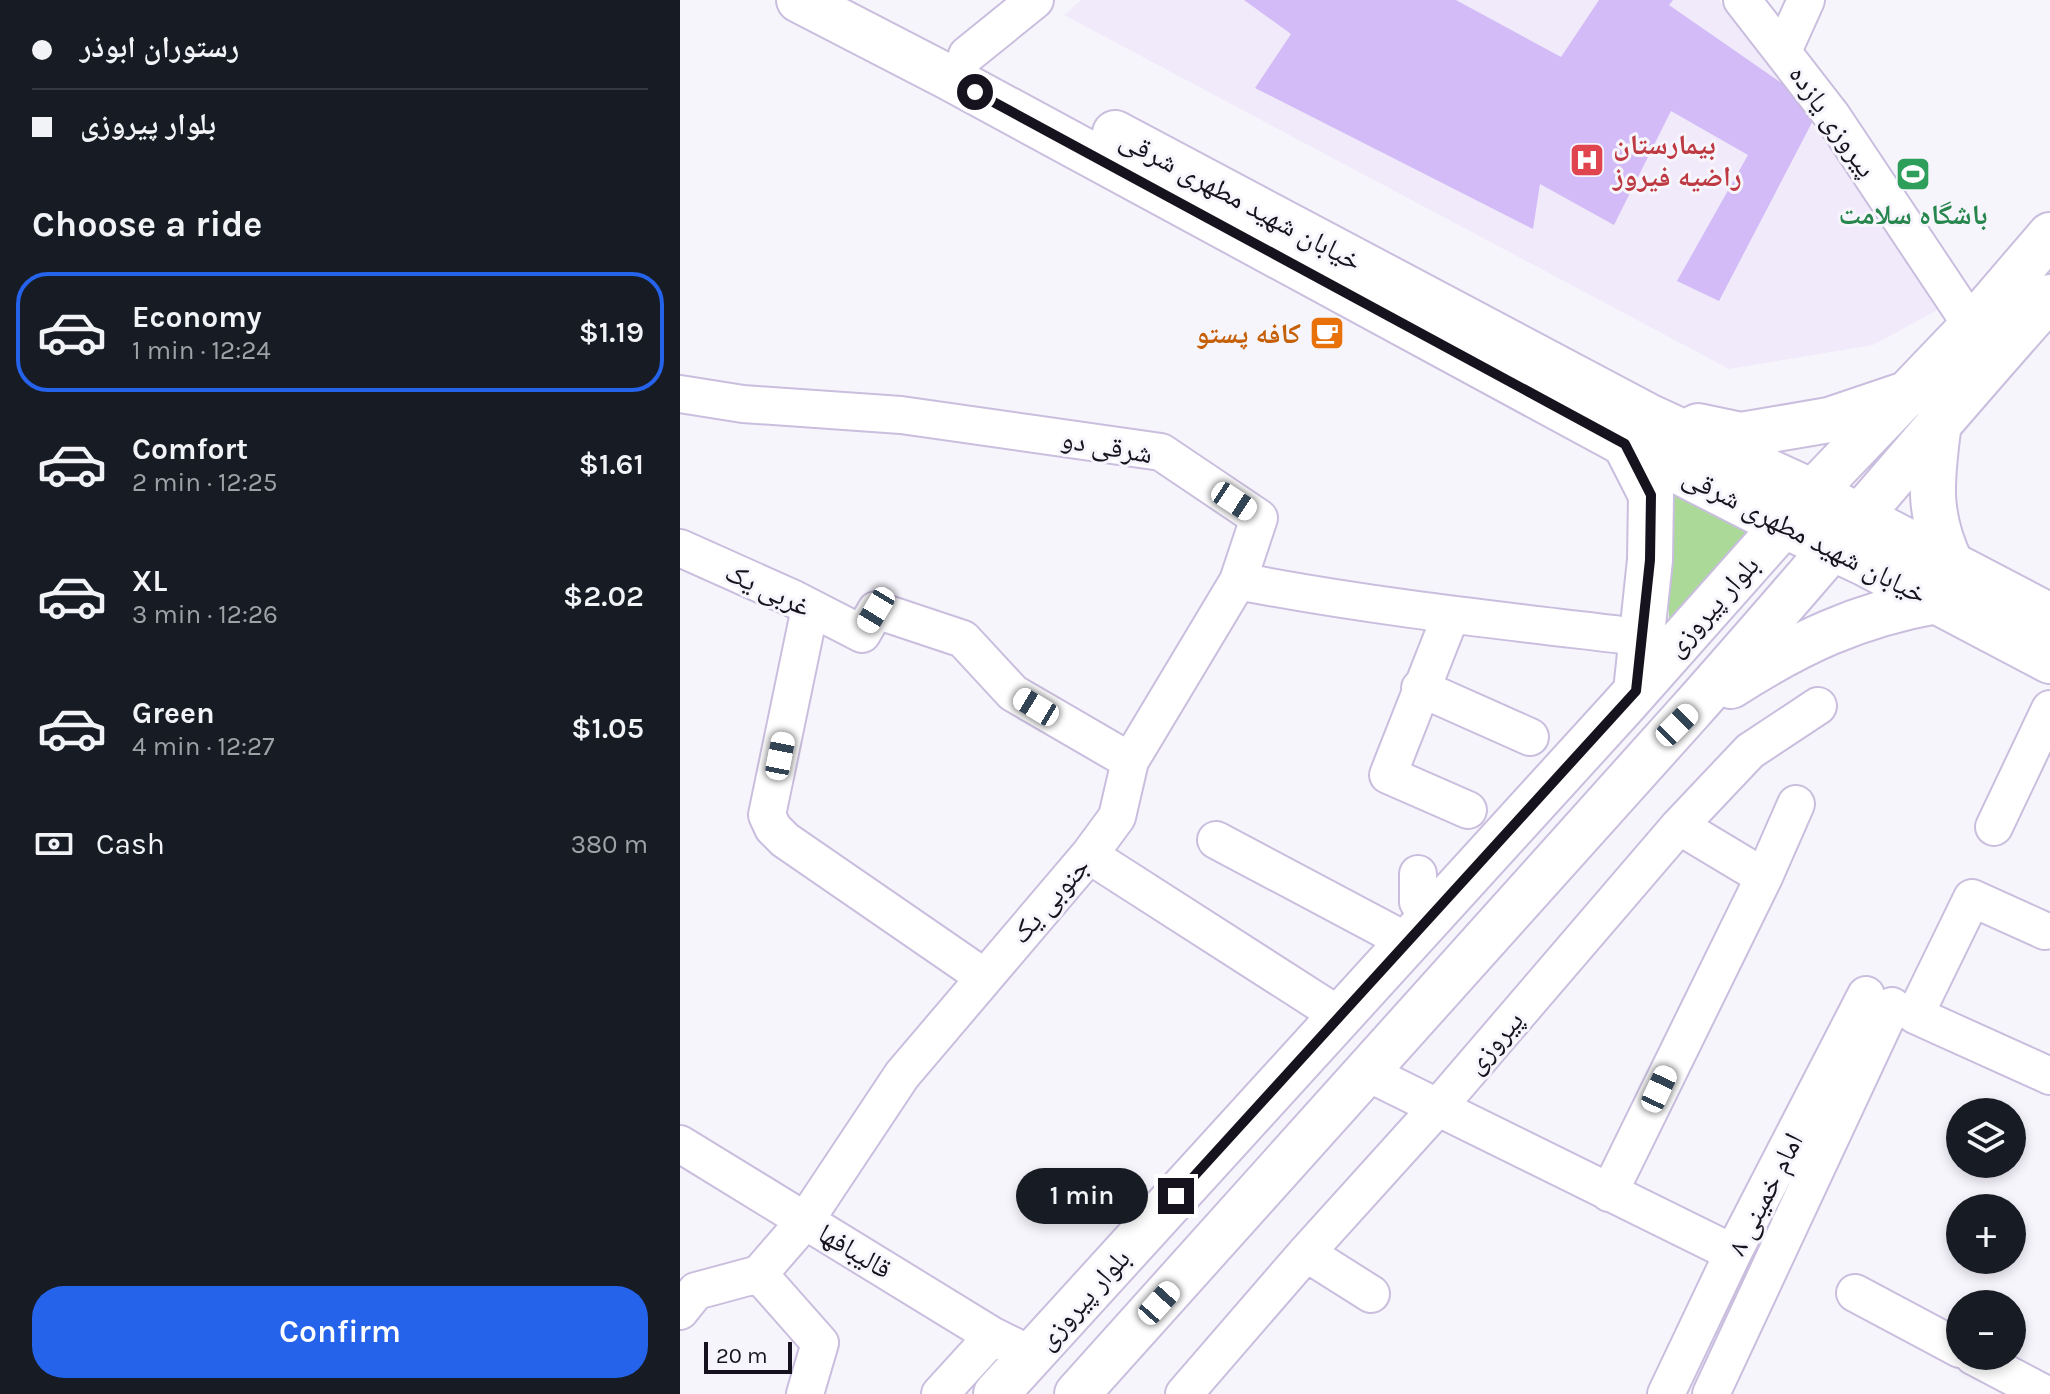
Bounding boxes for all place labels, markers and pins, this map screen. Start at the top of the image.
place label: بیمارستان راضیه فیروز [1612,128,1742,193]
hospital icon: بیمارستان راضیه فیروز [1568,141,1606,179]
sports icon: باشگاه سلامت [1894,155,1932,193]
place label: باشگاه سلامت [1839,198,1987,231]
cafe icon: کافه پستو [1308,314,1346,352]
place label: کافه پستو [1196,317,1301,350]

